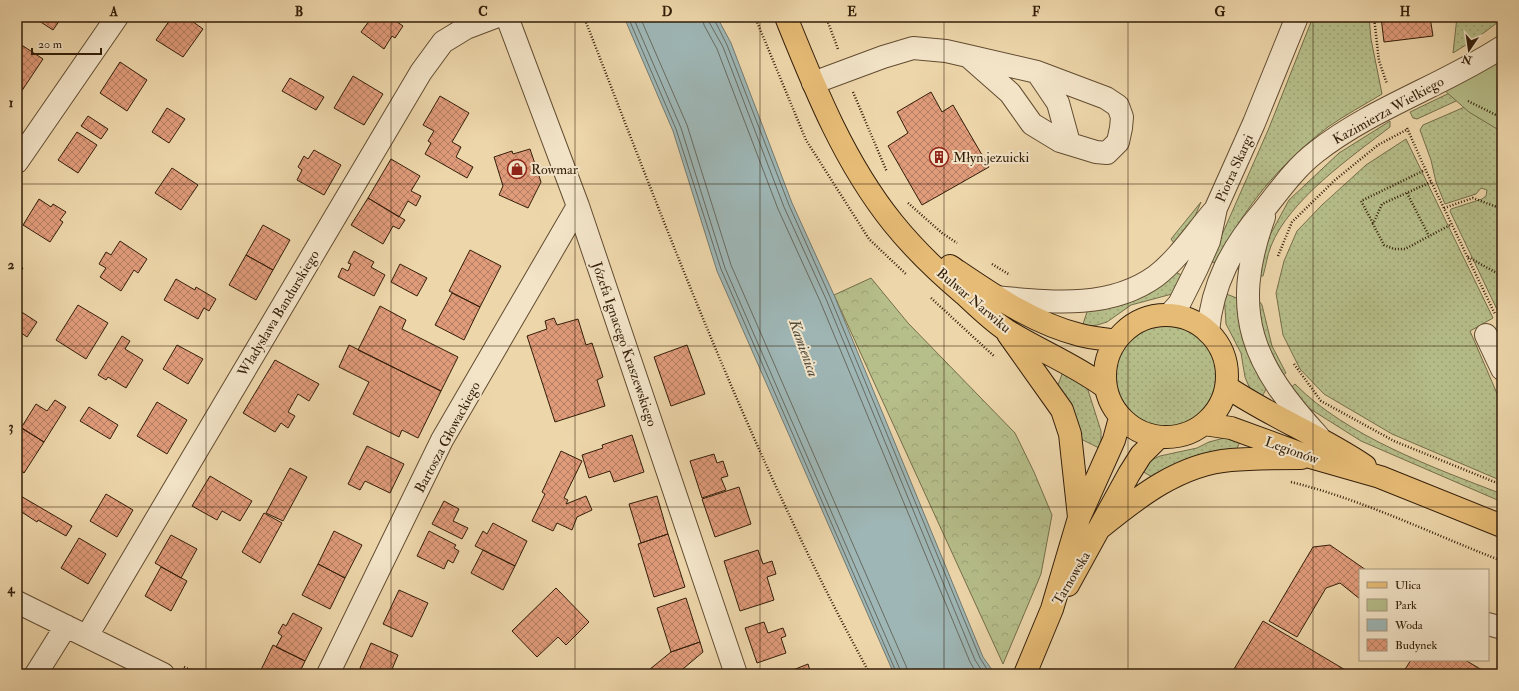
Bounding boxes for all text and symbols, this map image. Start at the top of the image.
text: A [109,4,119,20]
text: B [295,4,303,20]
text: C [478,4,488,20]
text: D [662,4,673,20]
text: E [847,4,857,20]
text: F [1032,4,1041,20]
text: G [1215,4,1226,20]
text: H [1400,4,1411,20]
scale bar [32,30,101,56]
north arrow [1449,30,1489,70]
text: 20 m [38,37,63,52]
text: N [1459,52,1474,67]
street label: Kazimierza Wielkiego [1330,73,1447,148]
text: 1 [9,95,14,111]
street label: Piotra Skargi [1212,131,1257,205]
building icon: Młyn jezuicki [928,146,950,168]
place label: Młyn jezuicki [953,149,1030,167]
shop icon: Rowmar [506,158,528,180]
place label: Rowmar [531,161,579,178]
street label: Władysława Bandurskiego [233,247,324,381]
text: 2 [8,257,15,273]
street label: Józefa Ignacego Kraszewskiego [588,259,661,429]
street label: Bulwar Narwiku [933,264,1014,336]
water label: Kamienica [784,316,823,379]
street label: Bartosza Głowackiego [411,379,484,496]
text: 3 [9,419,14,435]
street label: Legionów [1263,433,1321,468]
street label: Tarnowska [1049,548,1094,608]
legend [1359,569,1489,661]
text: Ulica [1395,578,1422,593]
text: 4 [6,581,15,597]
text: Park [1395,598,1417,613]
text: Woda [1394,618,1424,633]
text: Budynek [1395,638,1437,653]

